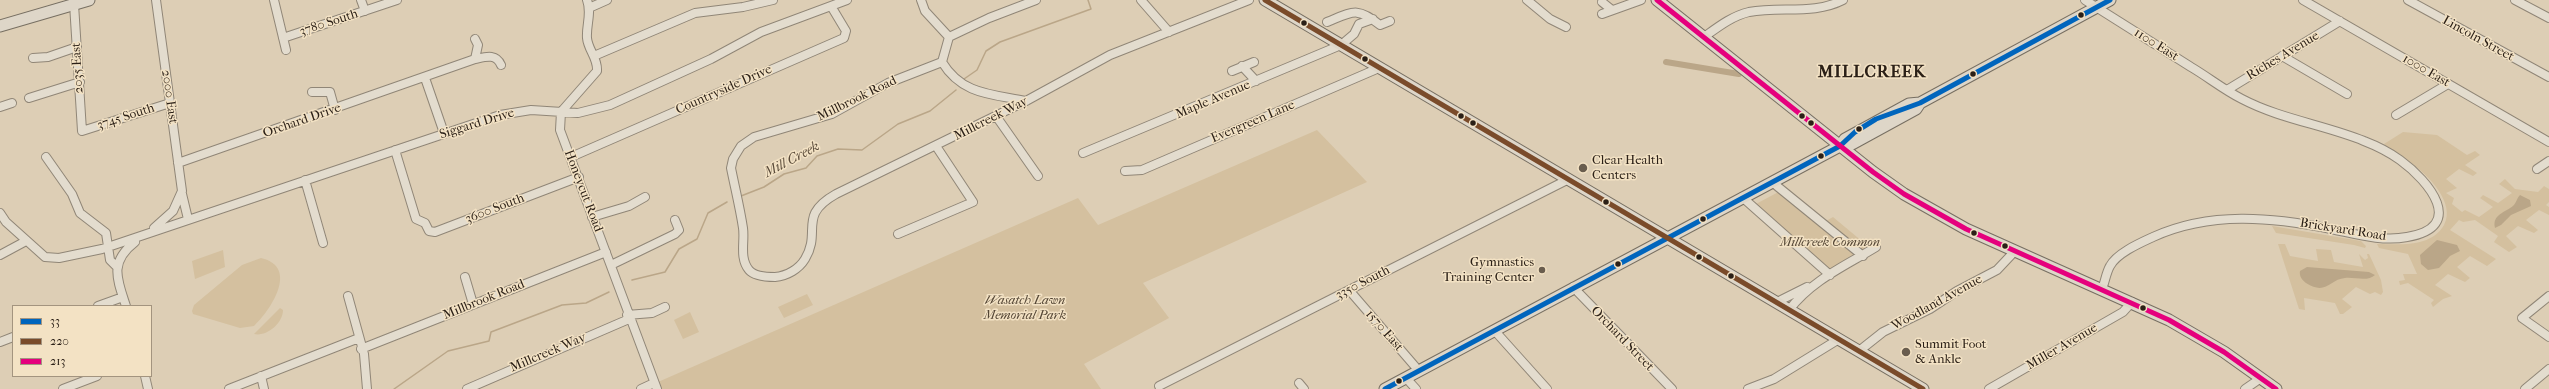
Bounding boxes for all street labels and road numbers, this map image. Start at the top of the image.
street label: 3780 South [298,6,360,40]
street label: Lincoln Street [2439,13,2517,65]
street label: 1100 East [2131,25,2181,65]
street label: Riches Avenue [2244,28,2322,84]
street label: 2035 East [69,42,87,94]
street label: 1000 East [2399,51,2453,91]
street label: Countryside Drive [673,62,775,118]
street label: 2000 East [157,69,181,125]
street label: Millbrook Road [815,73,899,125]
street label: Maple Avenue [1173,77,1253,123]
street label: Millcreek Way [951,94,1031,144]
street label: Evergreen Lane [1209,97,1297,147]
street label: 3745 South [95,100,157,134]
street label: Orchard Drive [261,100,343,142]
street label: Siggard Drive [438,105,516,143]
street label: Honeycut Road [560,148,606,234]
street label: 3600 South [463,191,527,227]
street label: Brickyard Road [2299,215,2387,245]
street label: 3350 South [1333,263,1393,303]
street label: Woodland Avenue [1889,272,1985,334]
street label: Millbrook Road [441,277,527,323]
street label: Orchard Street [1587,303,1657,375]
street label: 1570 East [1362,307,1406,355]
street label: Miller Avenue [2024,320,2100,374]
street label: Millcreek Way [508,330,588,376]

